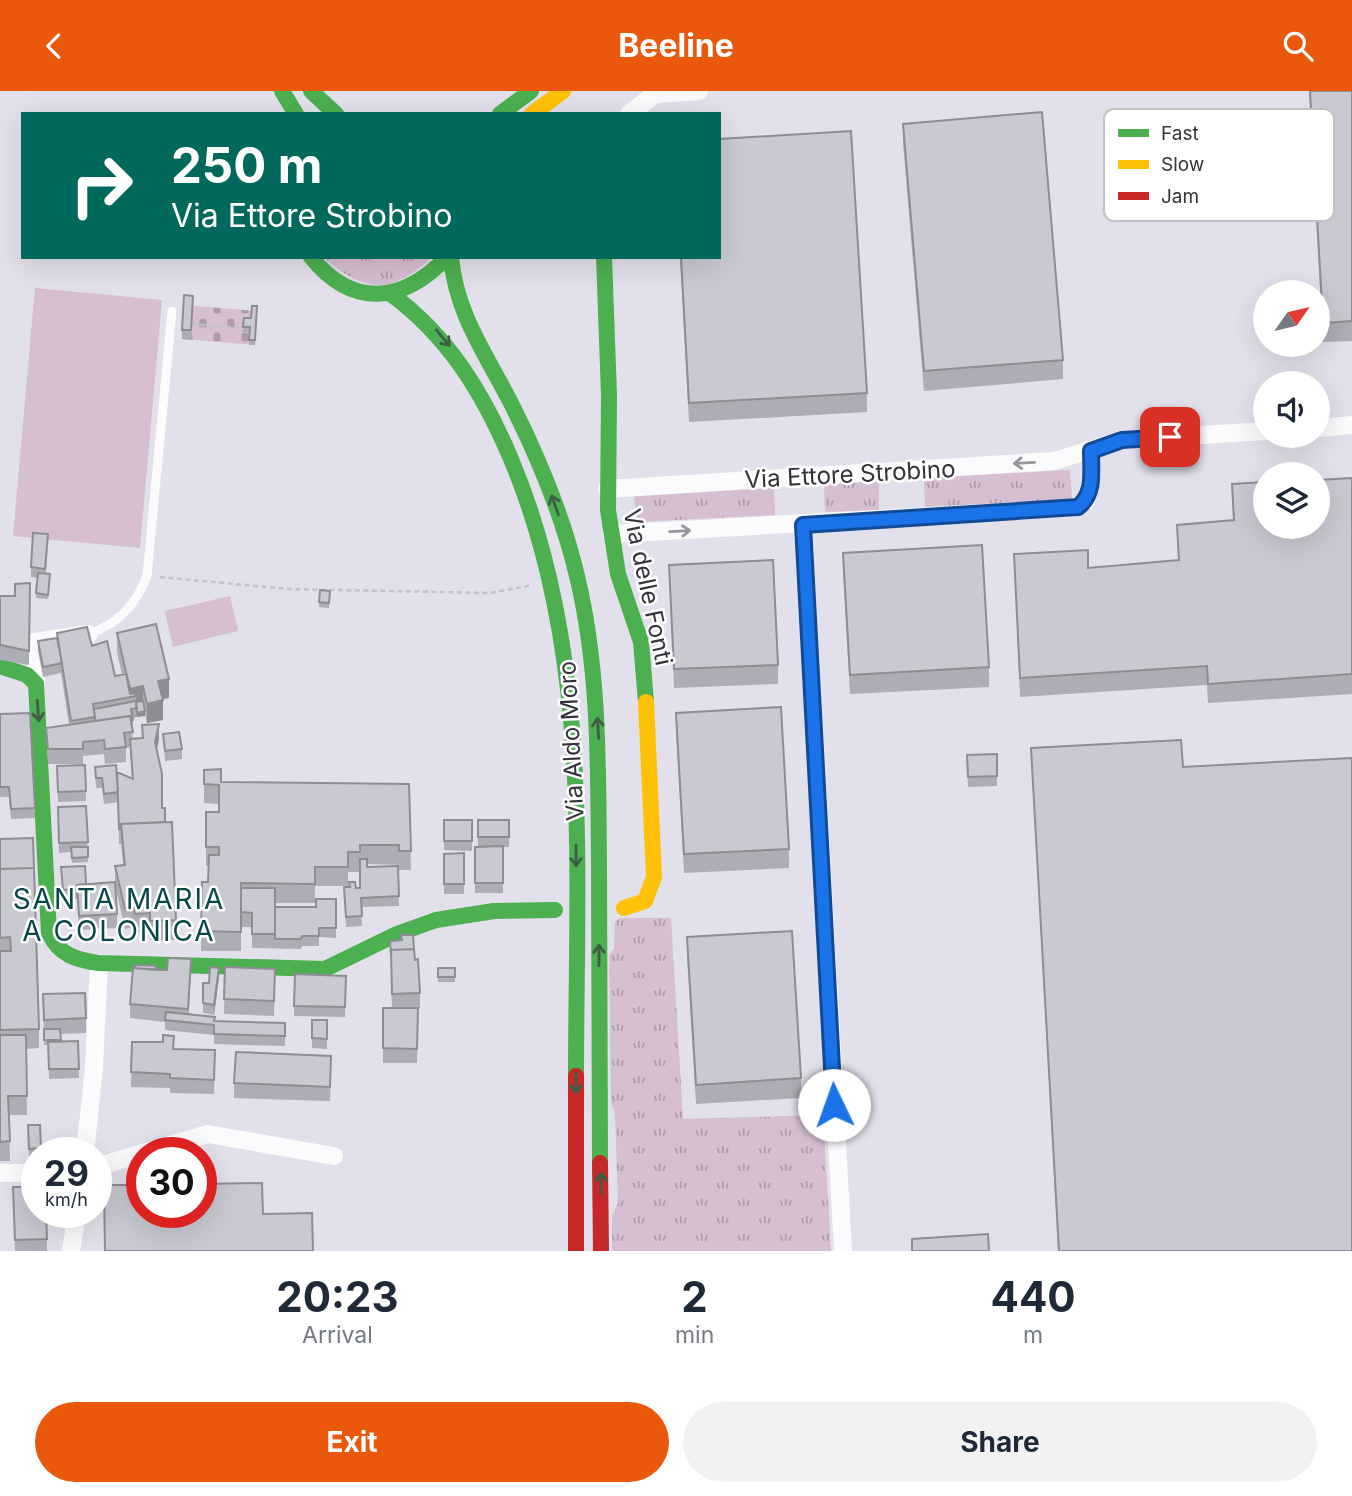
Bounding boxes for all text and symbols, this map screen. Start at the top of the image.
text: Beeline [618,26,734,65]
icon: back [35,27,73,65]
icon: search [1279,27,1317,65]
legend [1104,109,1334,221]
text: Fast [1161,122,1199,145]
text: 250 m [171,136,323,195]
icon: right [56,140,147,231]
text: Slow [1161,153,1204,176]
text: Jam [1161,185,1199,208]
text: Via Ettore Strobino [171,196,452,235]
north arrow [1253,280,1330,357]
map controls [1253,280,1330,539]
one-way arrow [435,328,451,346]
button: sound [1253,371,1330,448]
pin [1140,407,1200,467]
icon: arrive [1151,418,1189,456]
street label: Via Ettore Strobino [744,454,956,494]
one-way arrow [1012,457,1035,470]
button: layers [1253,462,1330,539]
one-way arrow [548,494,561,516]
street label: Via delle Fonti [617,506,679,668]
one-way arrow [668,524,691,537]
street label: Via Aldo Moro [552,660,590,822]
one-way arrow [32,699,45,722]
one-way arrow [591,717,604,740]
one-way arrow [569,844,583,867]
district label: SANTA MARIA A COLONICA [13,882,225,948]
one-way arrow [592,944,606,967]
position arrow [797,1068,871,1142]
one-way arrow [569,1072,583,1095]
speed limit sign: 30 [126,1137,217,1228]
text: 29 [44,1152,89,1194]
one-way arrow [594,1172,607,1195]
text: km/h [45,1189,88,1210]
text: 20:23 [276,1271,399,1322]
text: 2 [681,1271,708,1322]
text: 440 [991,1271,1076,1322]
text: Arrival [302,1321,373,1349]
text: min [675,1321,714,1349]
text: m [1023,1321,1043,1349]
button: Exit [35,1402,669,1482]
button: Share [683,1402,1317,1482]

